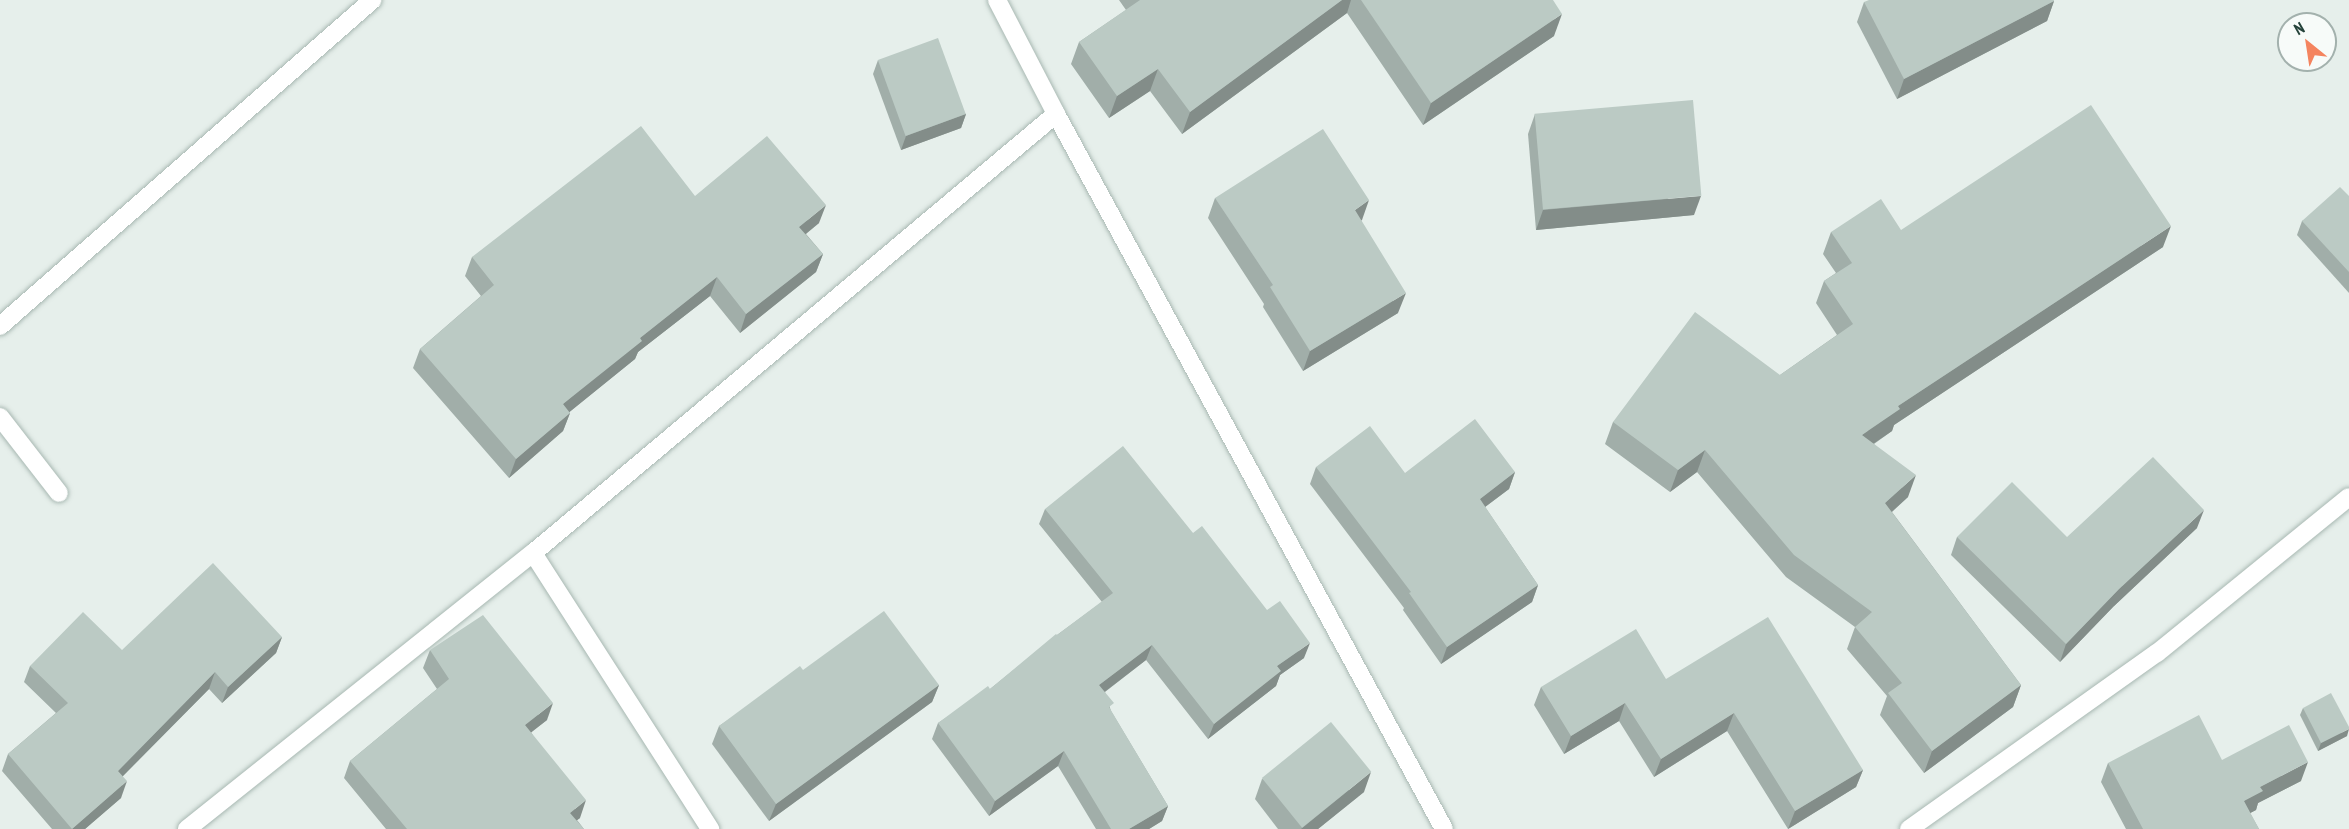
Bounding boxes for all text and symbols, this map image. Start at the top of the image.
north arrow [2277,12,2337,72]
text: N [2290,17,2308,39]

